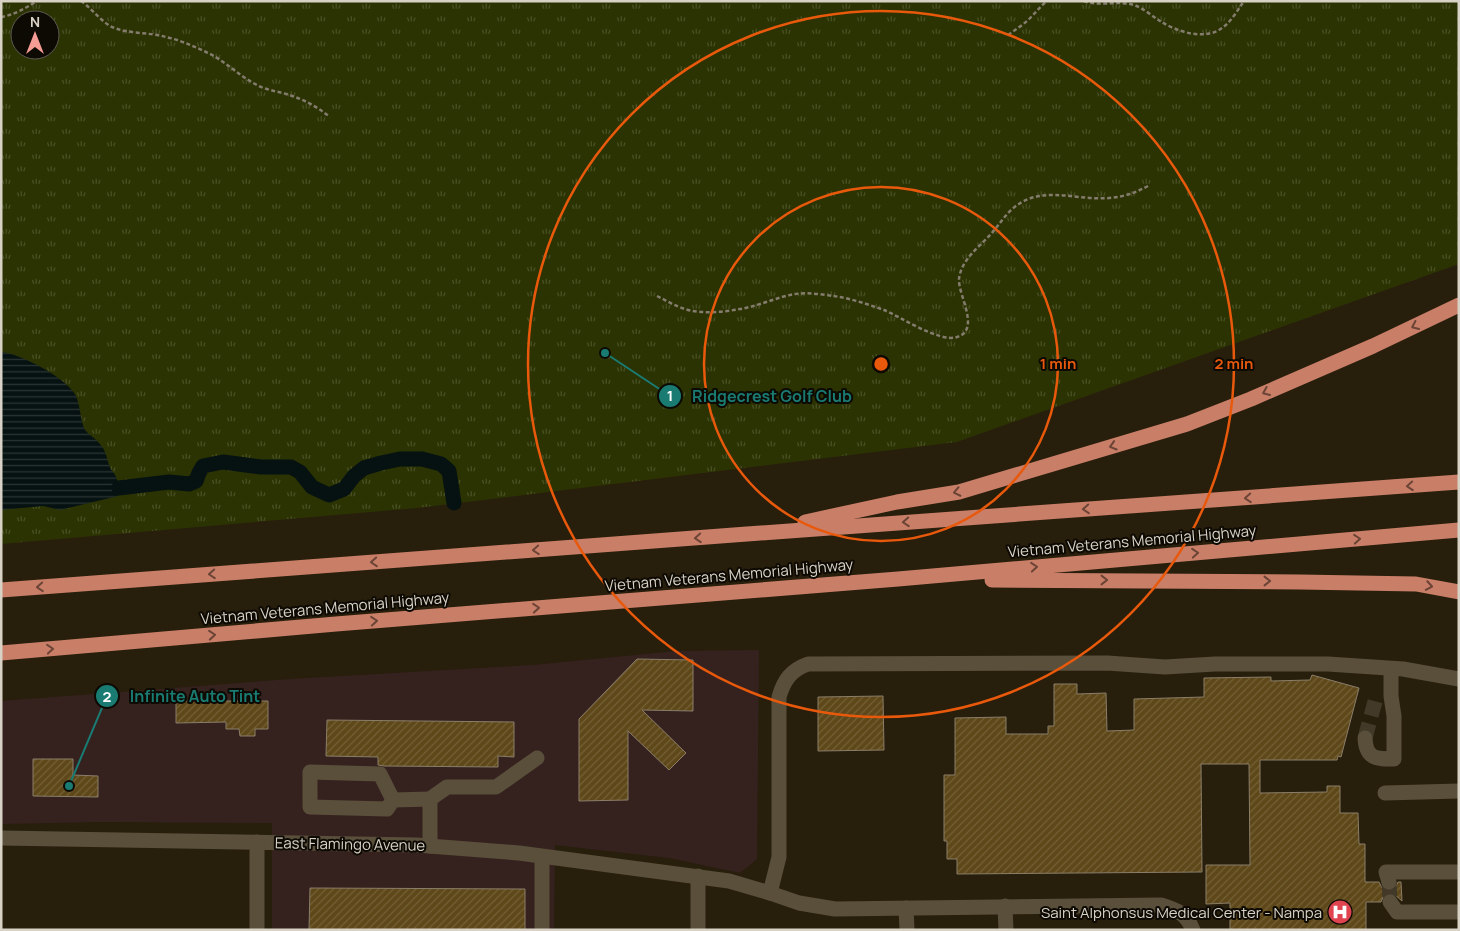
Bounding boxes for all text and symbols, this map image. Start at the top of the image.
north arrow [10,10,60,60]
text: N [30,12,40,31]
one-way arrow [1411,320,1420,330]
text: 1 min [1040,353,1076,374]
text: 2 min [1214,353,1254,374]
centre of rings [872,355,890,373]
callout: Ridgecrest Golf Club [657,381,862,412]
text: 1 [667,385,673,406]
text: Ridgecrest Golf Club [692,385,852,407]
one-way arrow [1262,386,1271,397]
one-way arrow [1109,441,1118,451]
one-way arrow [1406,480,1414,491]
one-way arrow [953,486,962,497]
one-way arrow [1244,492,1252,503]
one-way arrow [1082,504,1090,515]
one-way arrow [902,517,910,528]
street label: Vietnam Veterans Memorial Highway [1007,520,1257,562]
one-way arrow [694,532,702,543]
one-way arrow [1354,534,1362,545]
one-way arrow [532,544,540,555]
one-way arrow [1192,548,1200,559]
street label: Vietnam Veterans Memorial Highway [604,554,854,596]
one-way arrow [370,556,378,567]
one-way arrow [1030,562,1038,573]
one-way arrow [208,568,216,579]
one-way arrow [1100,575,1108,585]
one-way arrow [1263,576,1271,586]
one-way arrow [1424,581,1433,591]
one-way arrow [36,582,44,593]
street label: Vietnam Veterans Memorial Highway [200,587,450,629]
one-way arrow [532,603,540,614]
one-way arrow [370,615,378,626]
one-way arrow [208,629,216,640]
one-way arrow [46,644,54,655]
callout: Infinite Auto Tint [95,681,270,712]
text: Infinite Auto Tint [130,685,260,707]
text: 2 [103,686,112,707]
street label: East Flamingo Avenue [275,832,426,856]
hospital icon: Saint Alphonsus Medical Center - Nampa [1327,899,1353,925]
place label: Saint Alphonsus Medical Center - Nampa [1041,902,1322,923]

